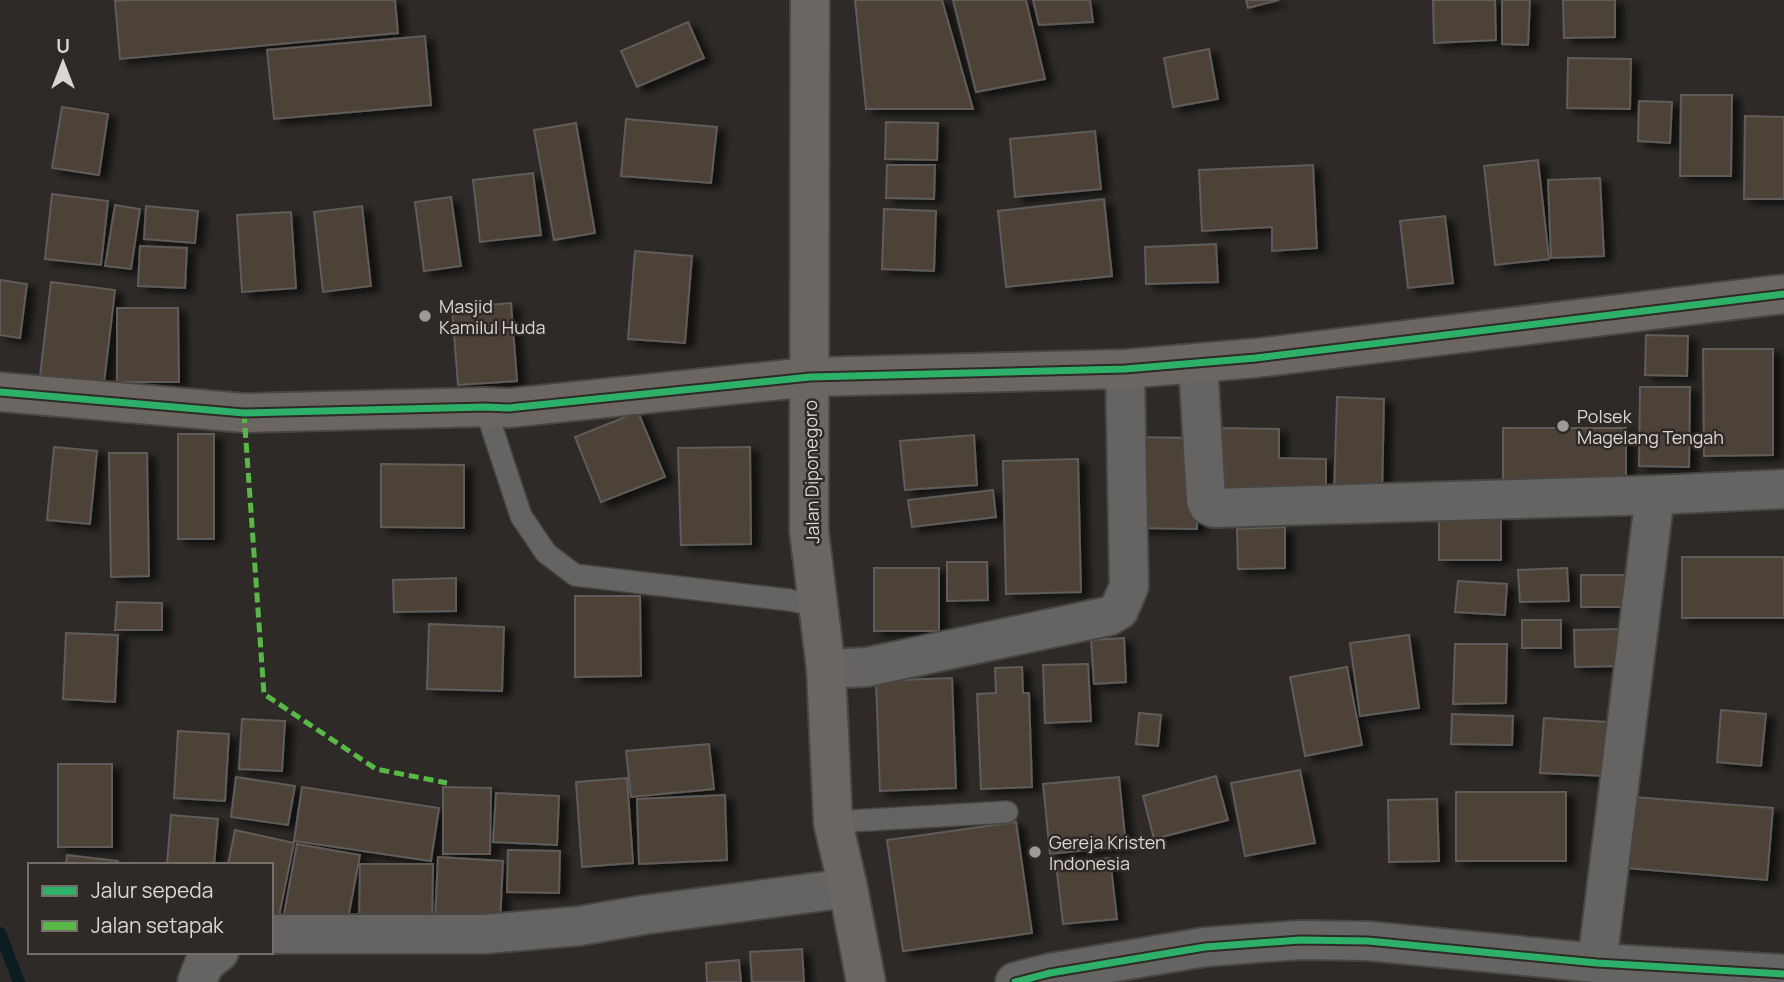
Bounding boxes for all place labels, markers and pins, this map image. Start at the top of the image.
place label: Masjid Kamilul Huda [439,294,546,339]
marker: Masjid Kamilul Huda [417,308,433,324]
place label: Polsek Magelang Tengah [1577,404,1724,449]
marker: Polsek Magelang Tengah [1555,418,1571,434]
place label: Gereja Kristen Indonesia [1049,830,1166,875]
marker: Gereja Kristen Indonesia [1027,844,1043,860]

